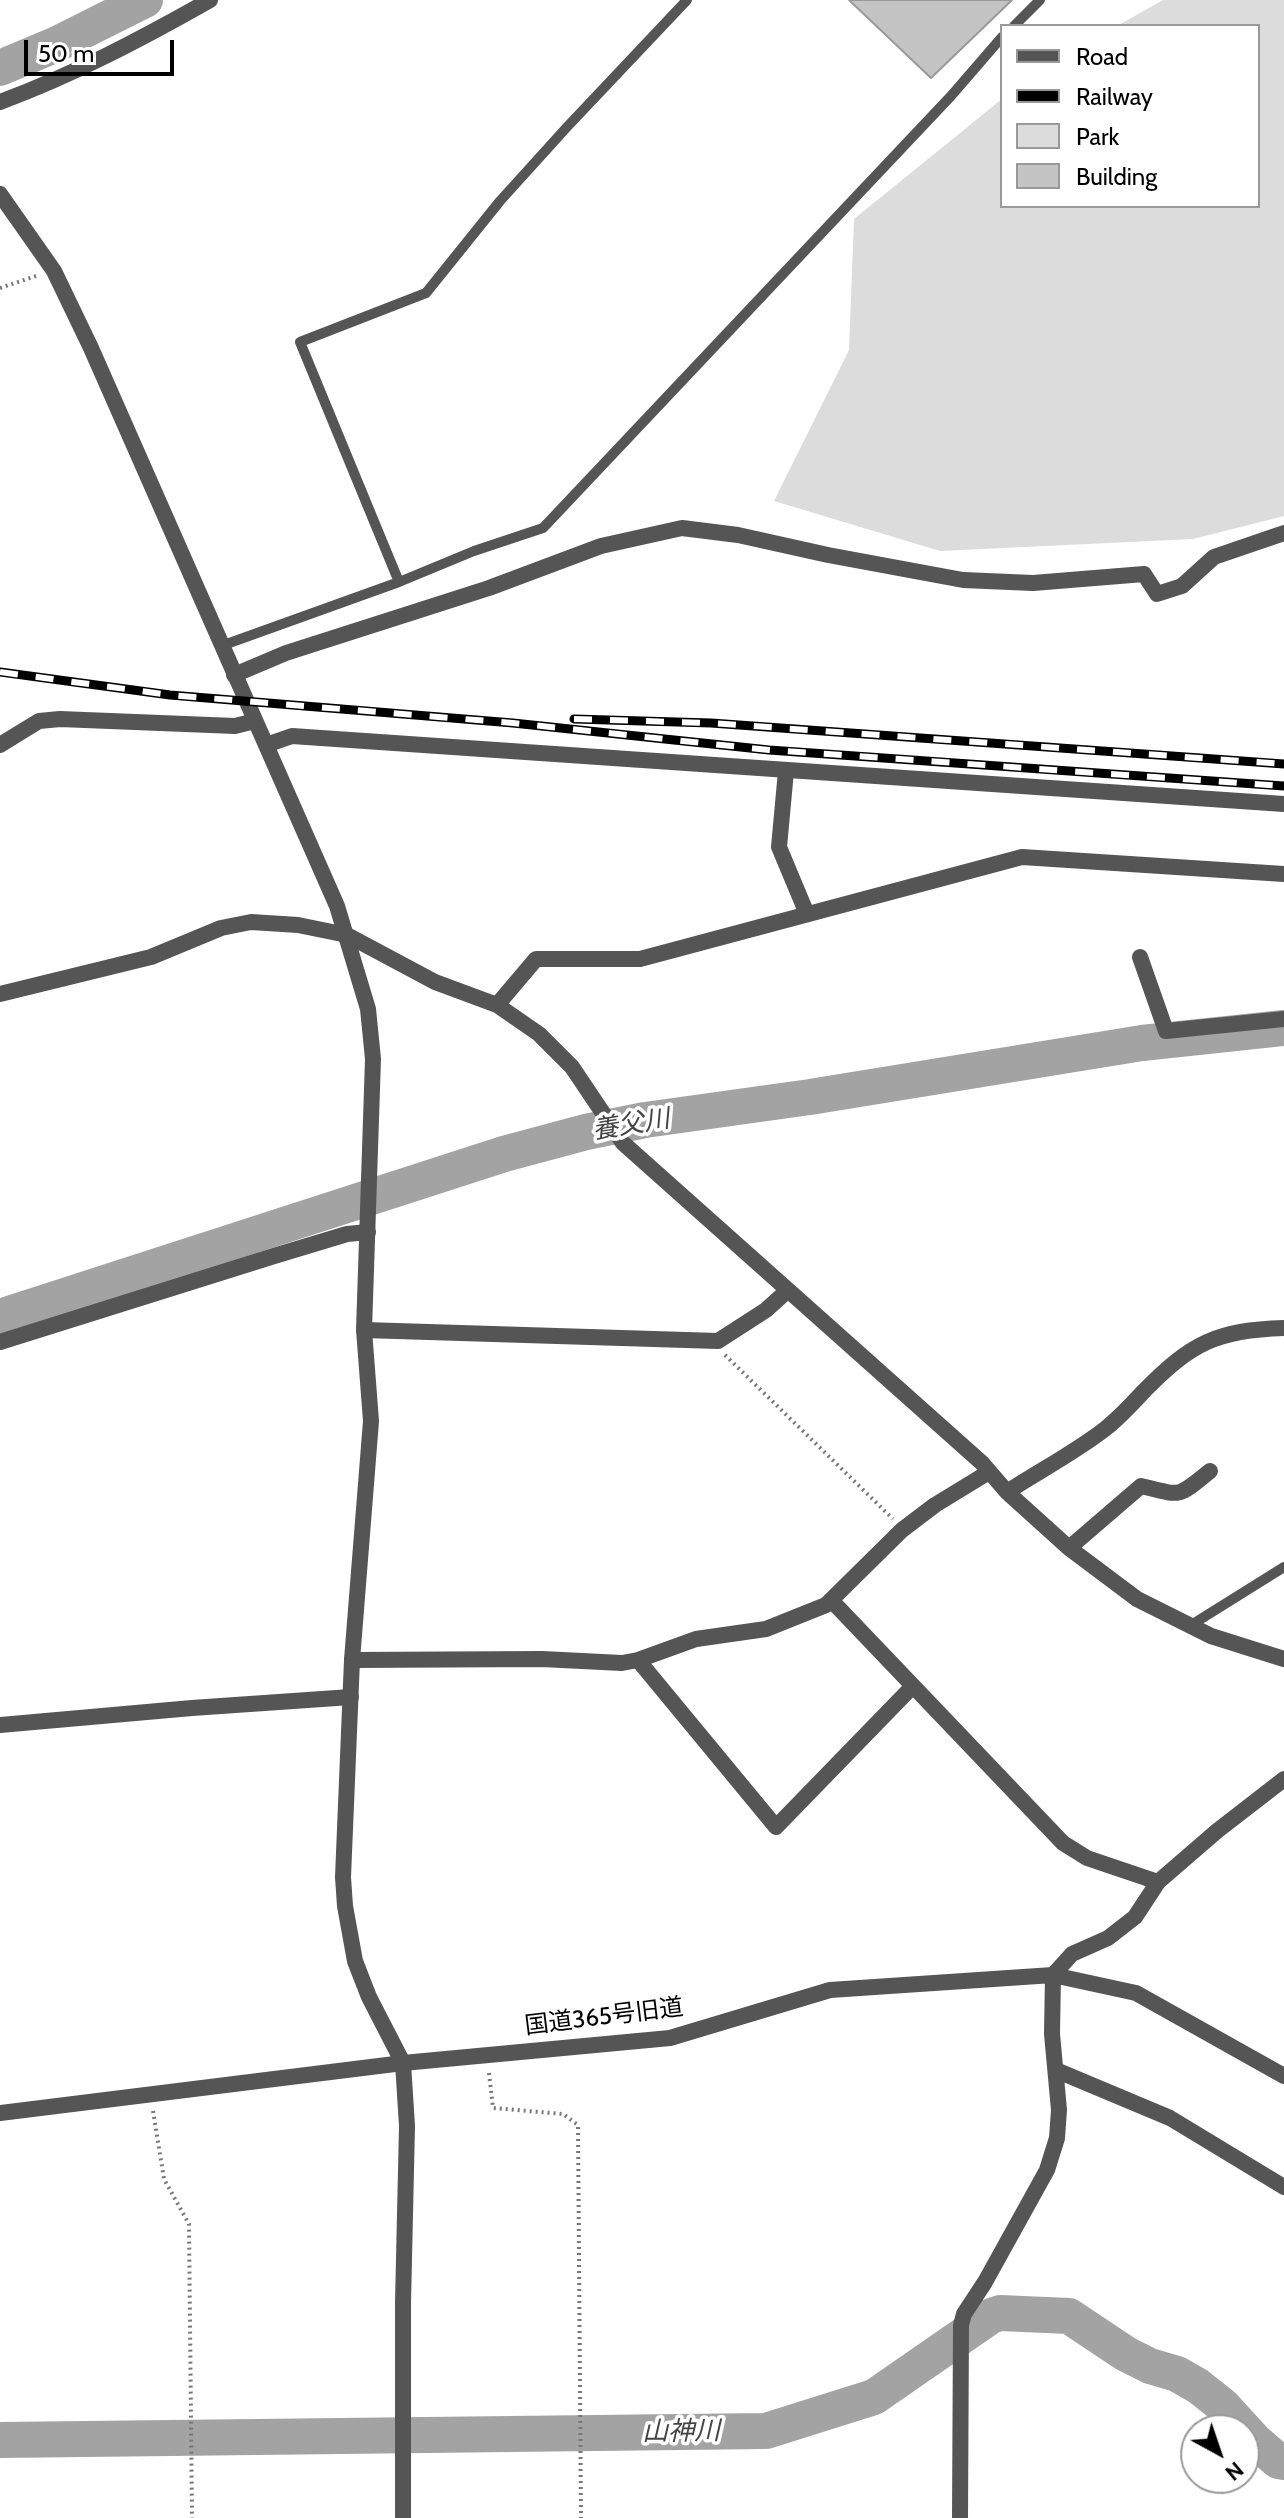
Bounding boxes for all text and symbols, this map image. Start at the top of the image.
scale bar [28,24,178,74]
legend [1000,24,1260,208]
text: 50 m [38,39,94,68]
text: Road [1076,42,1128,71]
text: Railway [1076,82,1153,111]
text: Park [1076,122,1119,151]
text: Building [1076,162,1157,191]
water label: 養父川 [590,1103,672,1147]
street label: 国道365号旧道 [523,1993,685,2041]
north arrow [1180,2414,1260,2494]
water label: 山神川 [642,2416,720,2448]
text: N [1220,2456,1249,2487]

